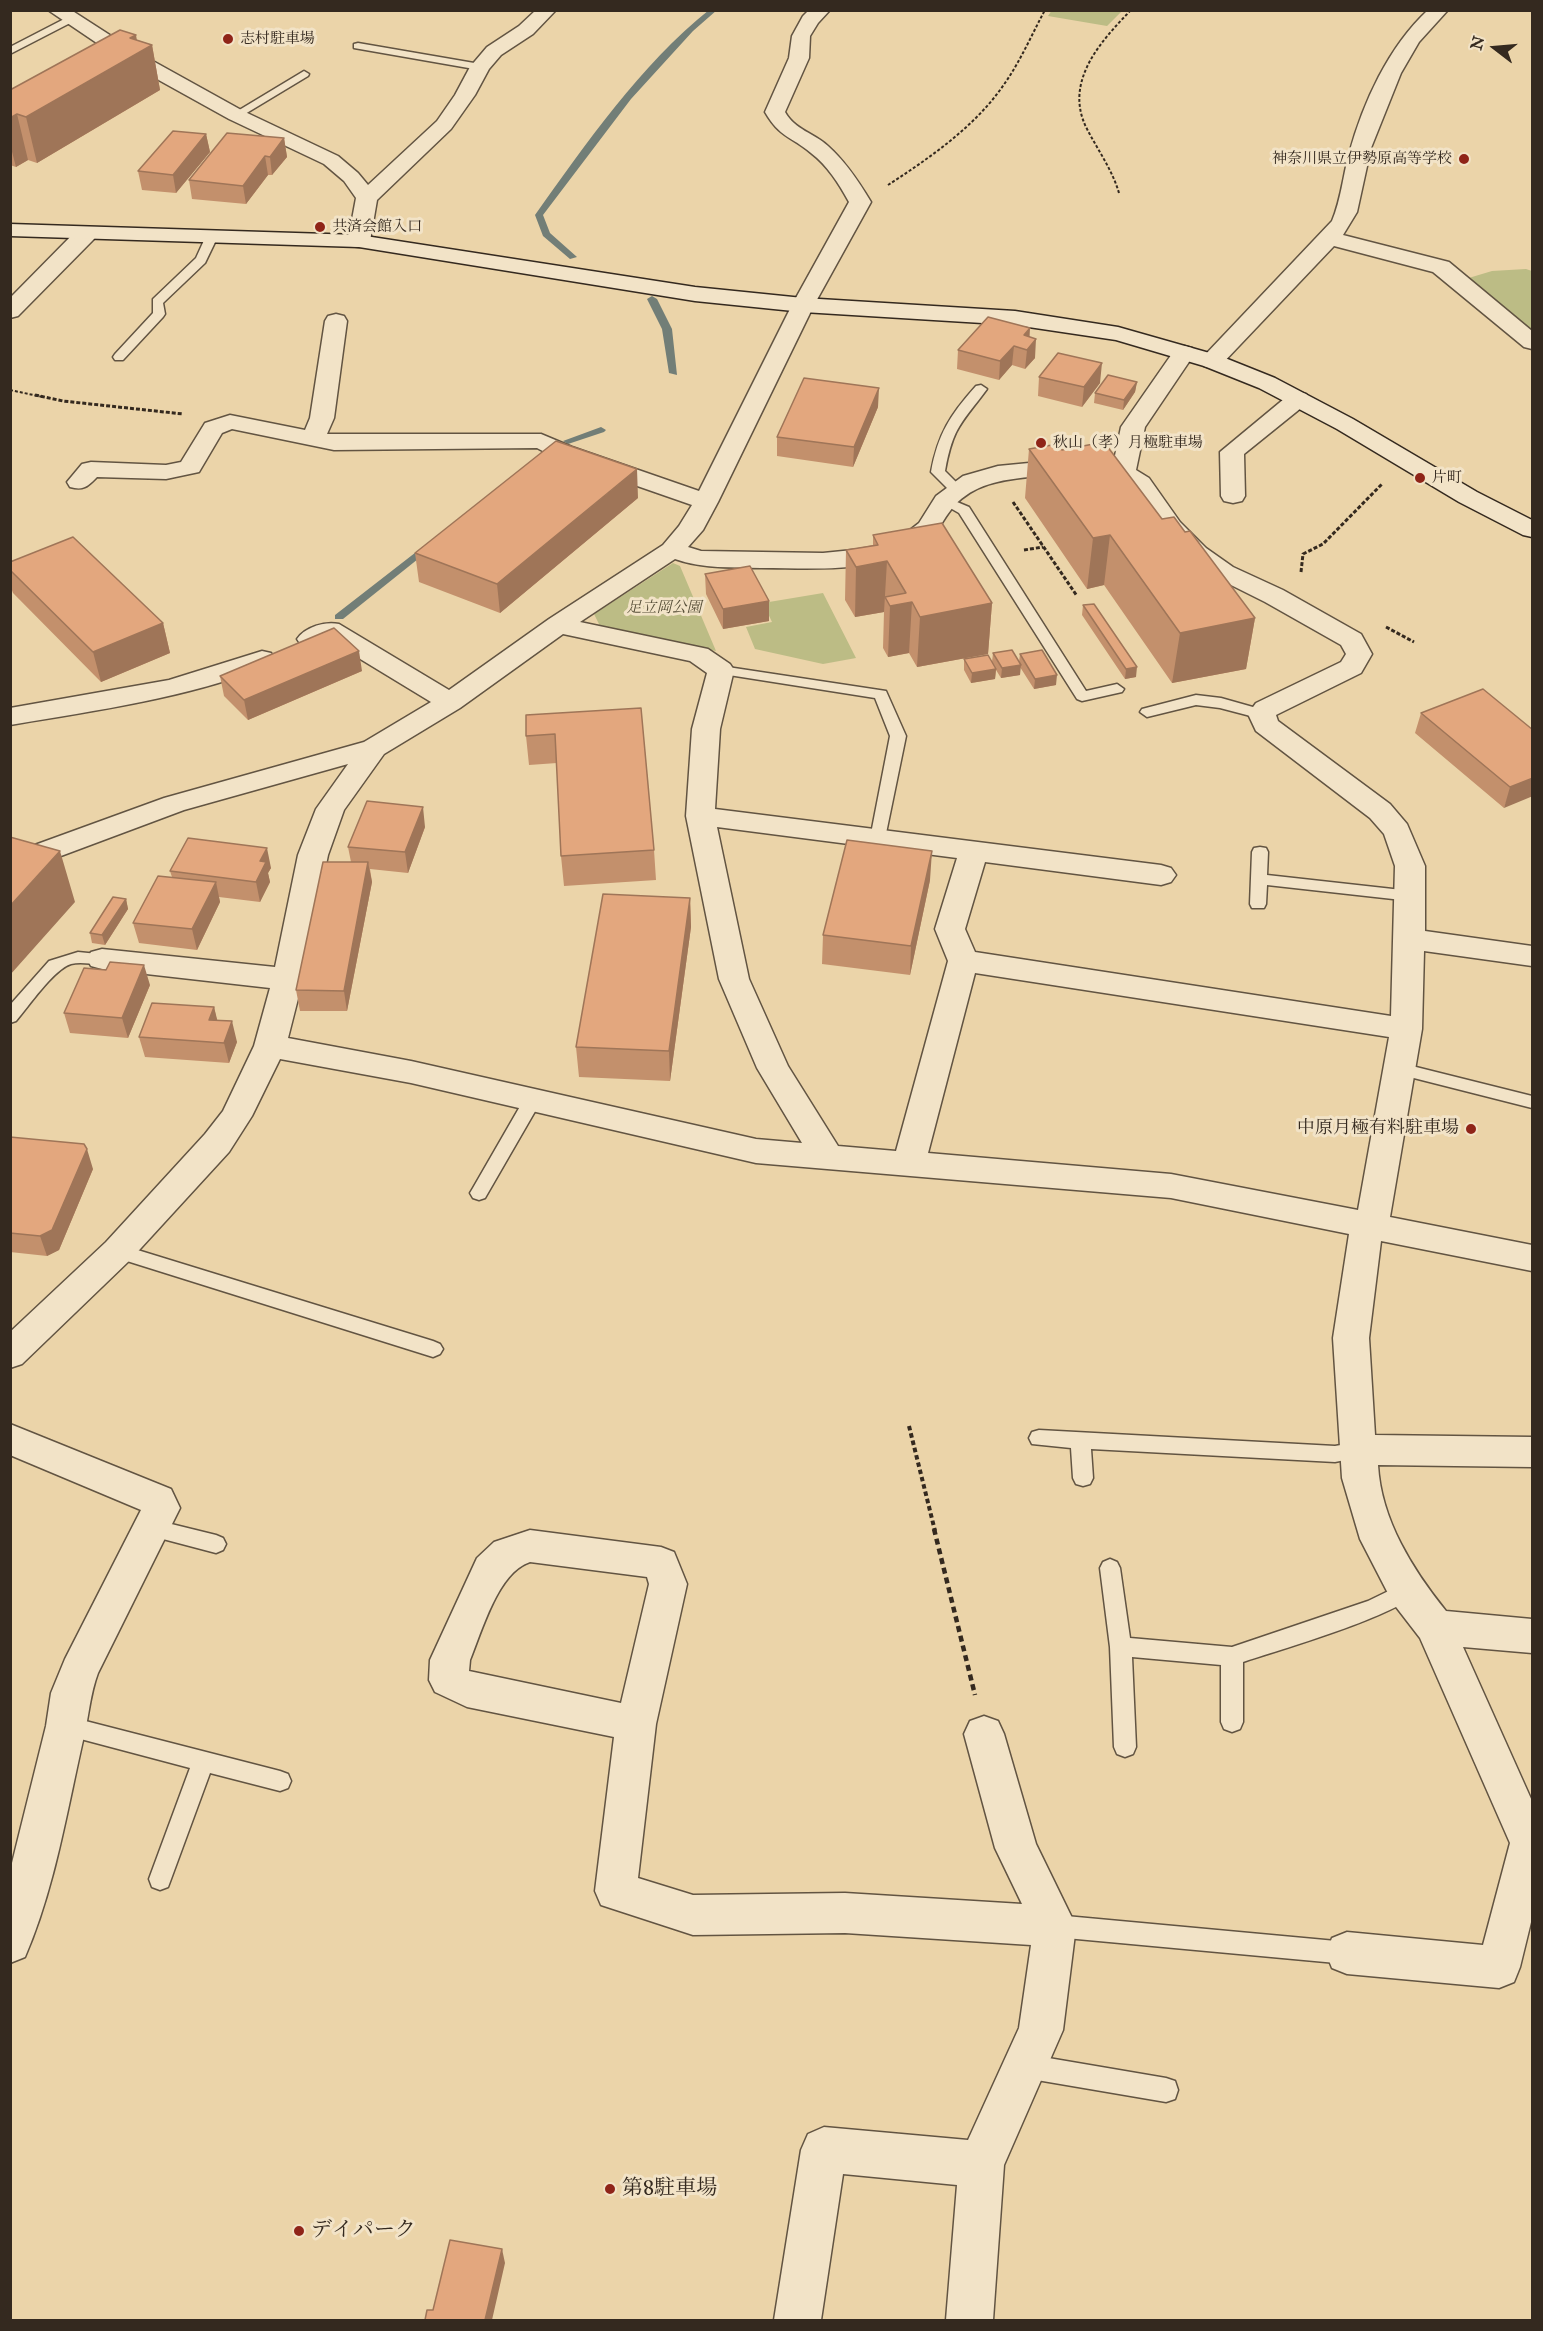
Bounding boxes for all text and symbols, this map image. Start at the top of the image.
north arrow [1465,18,1525,78]
place label: 志村駐車場 [240,30,315,48]
marker: 志村駐車場 [221,32,235,46]
text: N [1466,34,1488,52]
place label: 神奈川県立伊勢原高等学校 [1272,150,1452,168]
marker: 神奈川県立伊勢原高等学校 [1457,152,1471,166]
place label: 共済会館入口 [332,218,422,236]
marker: 共済会館入口 [313,220,327,234]
place label: 秋山（孝）月極駐車場 [1053,434,1203,452]
marker: 秋山（孝）月極駐車場 [1034,436,1048,450]
place label: 片町 [1432,469,1462,487]
marker: 片町 [1413,471,1427,485]
park label: 足立岡公園 [627,599,701,617]
place label: 中原月極有料駐車場 [1297,1118,1459,1140]
marker: 中原月極有料駐車場 [1464,1122,1478,1136]
place label: 第8駐車場 [622,2176,717,2202]
marker: 第8駐車場 [603,2182,617,2196]
place label: デイパーク [311,2218,416,2244]
marker: デイパーク [292,2224,306,2238]

